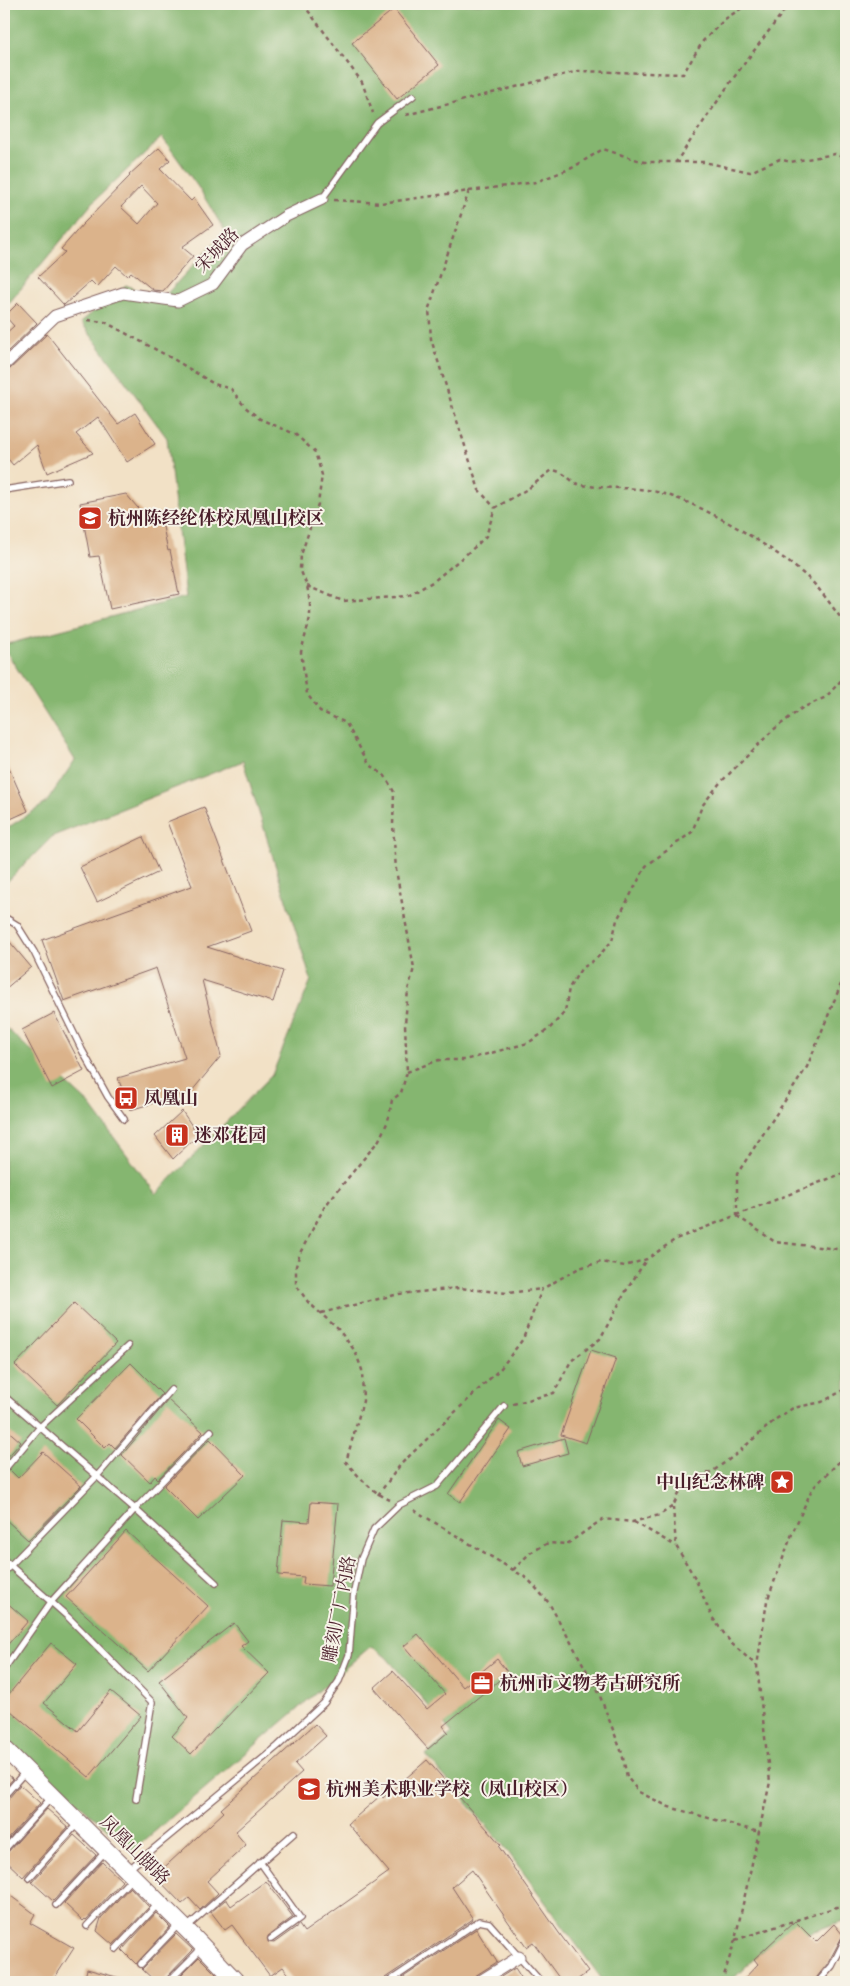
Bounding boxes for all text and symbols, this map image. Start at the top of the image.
street label: 宋城路 [191,224,244,278]
school or university icon: 杭州陈经纶体校凤凰山校区 [77,505,103,531]
place label: 杭州陈经纶体校凤凰山校区 [108,508,324,530]
bus stop icon: 凤凰山 [113,1085,139,1111]
place label: 凤凰山 [144,1088,198,1110]
building icon: 迷邓花园 [164,1122,190,1148]
place label: 迷邓花园 [194,1125,266,1147]
place icon: 中山纪念林碑 [769,1469,795,1495]
place label: 中山纪念林碑 [656,1472,764,1494]
street label: 雕刻厂厂内路 [319,1554,361,1664]
office icon: 杭州市文物考古研究所 [469,1670,495,1696]
place label: 杭州市文物考古研究所 [500,1673,681,1695]
school or university icon: 杭州美术职业学校（凤山校区） [296,1776,322,1802]
place label: 杭州美术职业学校（凤山校区） [326,1779,578,1801]
street label: 凤凰山脚路 [95,1811,174,1890]

